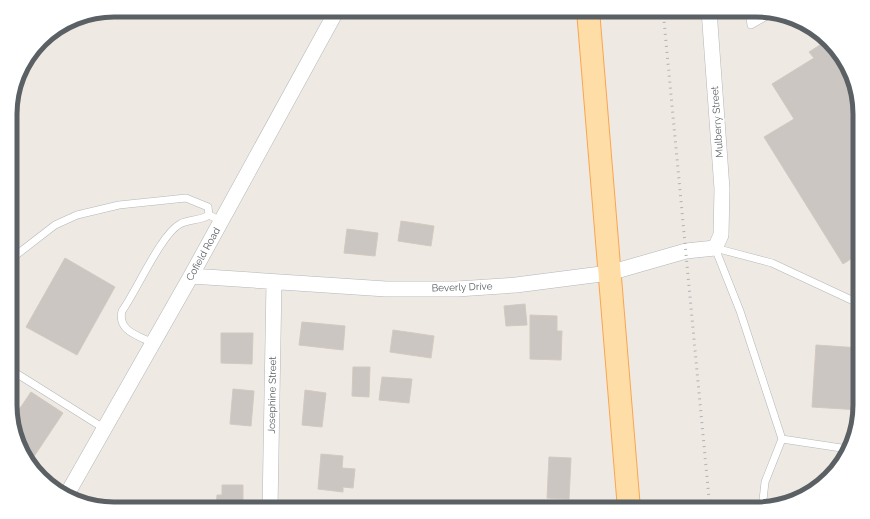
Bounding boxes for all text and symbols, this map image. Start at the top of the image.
street label: Mulberry Street [709,85,725,158]
street label: Cofield Road [184,225,222,283]
street label: Beverly Drive [431,280,493,294]
street label: Josephine Street [266,355,278,434]

